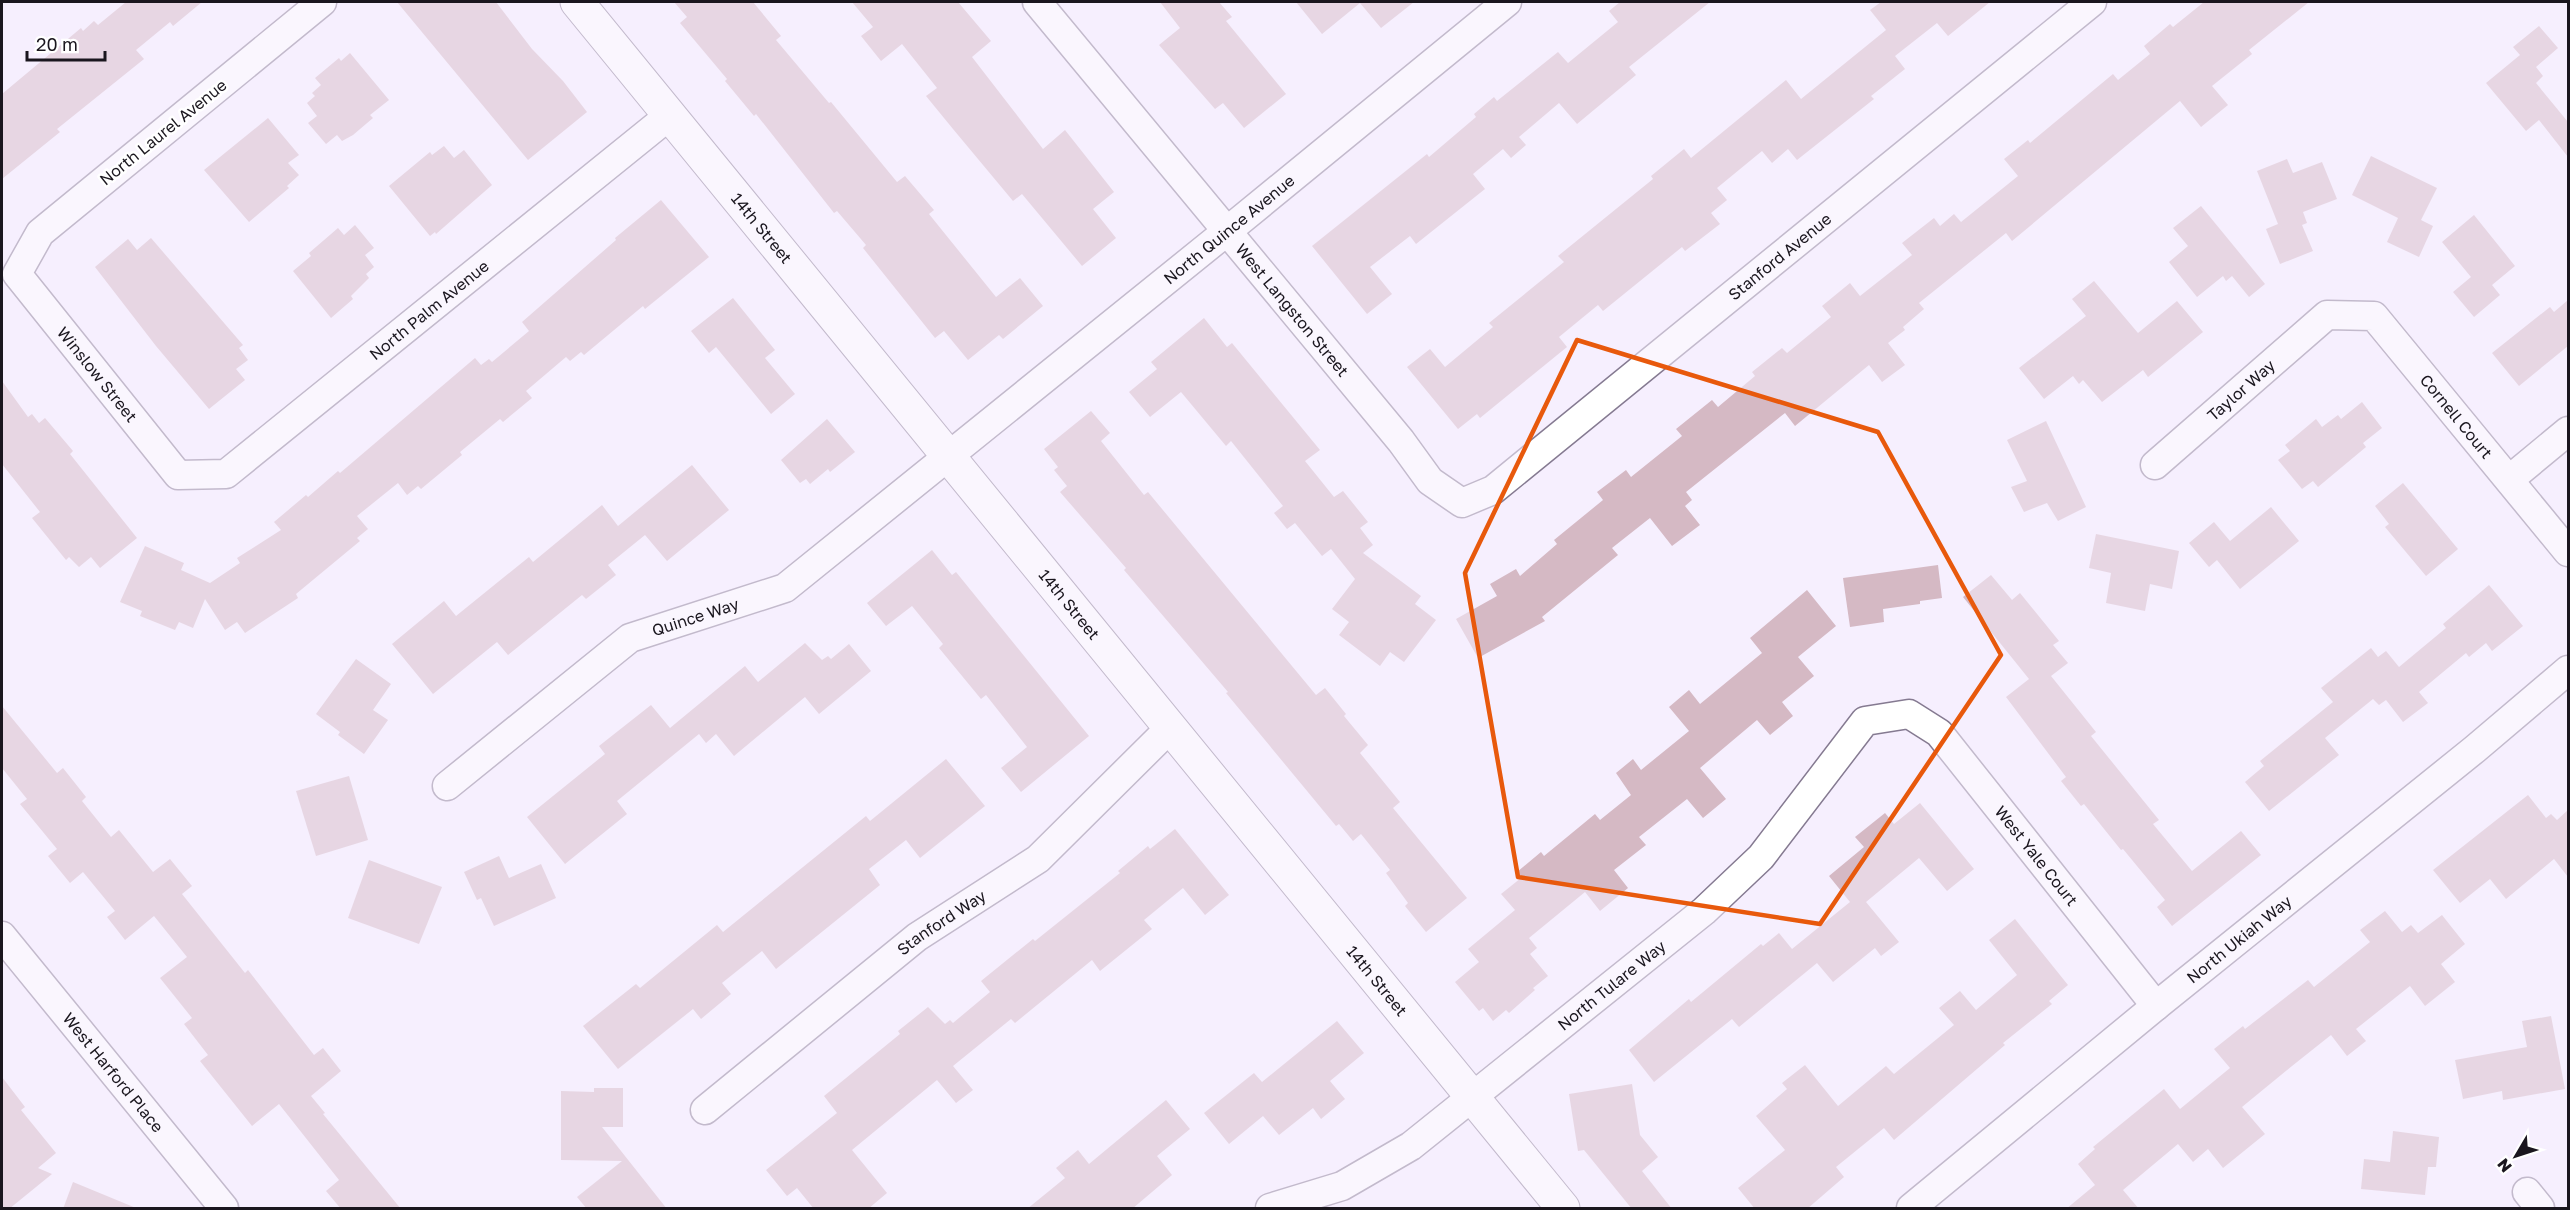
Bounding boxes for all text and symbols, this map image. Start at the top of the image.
scale bar [27,24,105,62]
text: 20 m [36,33,78,55]
street label: North Laurel Avenue [95,75,231,189]
street label: North Quince Avenue [1160,170,1298,288]
street label: 14th Street [727,189,797,267]
street label: Stanford Avenue [1724,209,1835,304]
street label: West Langston Street [1231,239,1353,380]
street label: North Palm Avenue [365,256,493,364]
street label: Winslow Street [53,322,142,426]
street label: Taylor Way [2203,355,2279,425]
street label: Cornell Court [2416,370,2497,462]
street label: 14th Street [1035,565,1104,644]
street label: Quince Way [649,594,741,640]
street label: West Yale Court [1991,801,2082,910]
street label: Stanford Way [893,885,990,959]
street label: North Ukiah Way [2182,891,2295,987]
street label: North Tulare Way [1553,936,1670,1035]
street label: 14th Street [1342,941,1412,1020]
street label: West Harford Place [59,1008,168,1136]
north arrow [2486,1126,2546,1186]
text: N [2493,1154,2516,1176]

